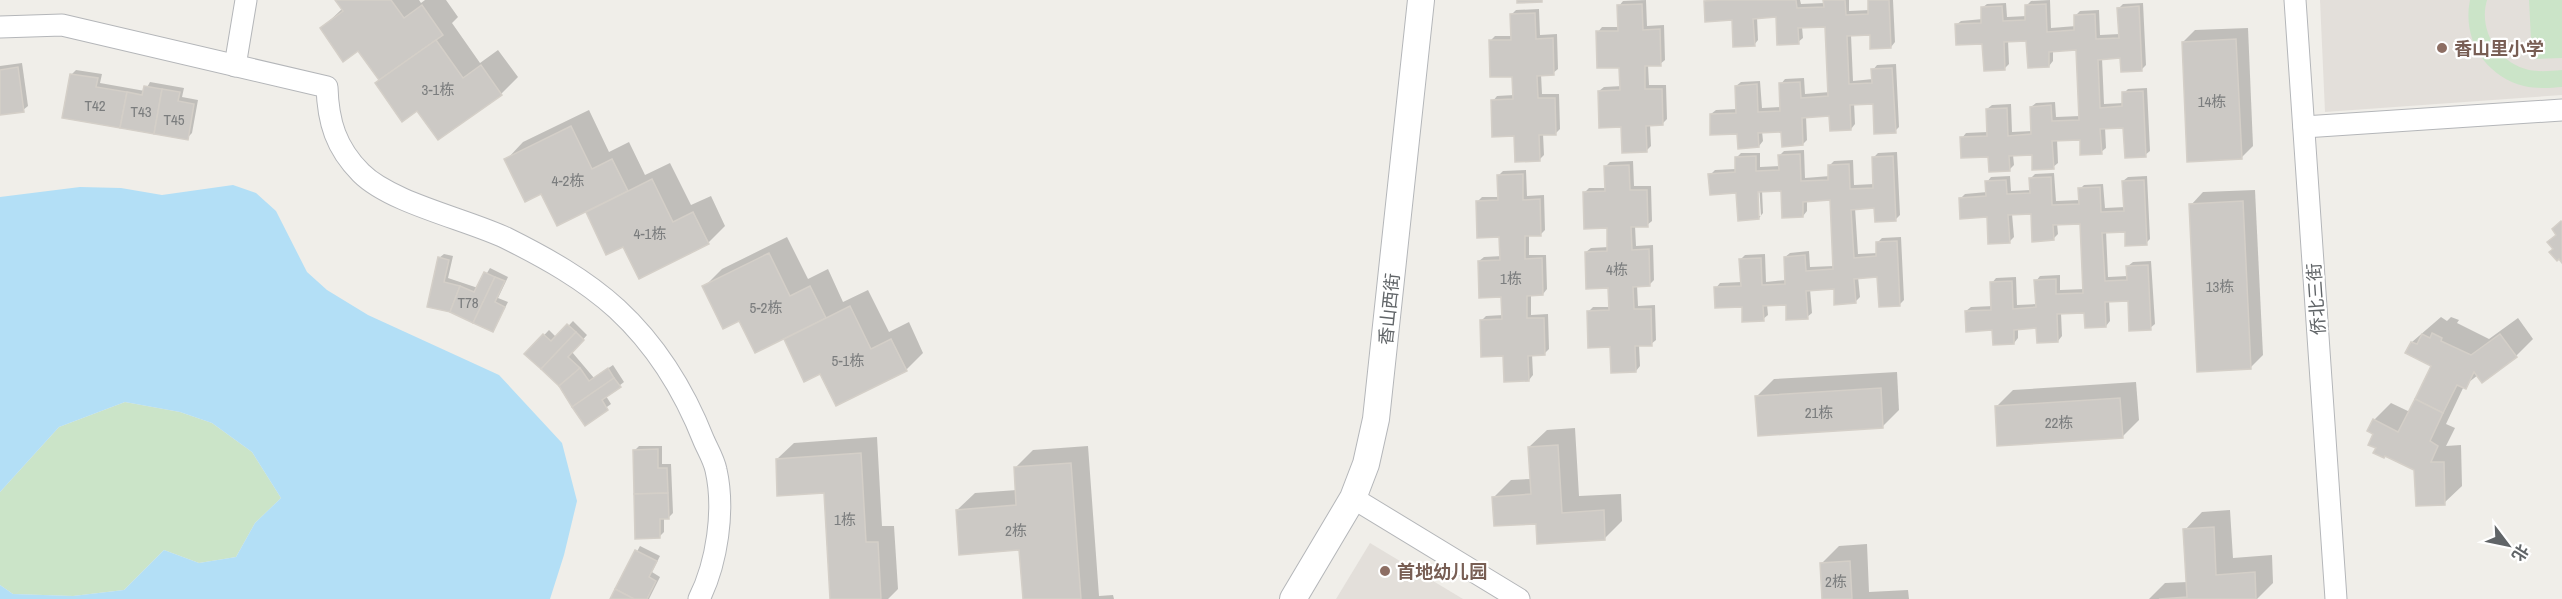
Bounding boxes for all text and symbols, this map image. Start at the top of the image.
place label: 香山里小学 [2454,36,2544,61]
marker: 香山里小学 [2435,41,2449,55]
house number: 3-1栋 [422,79,454,100]
house number: 14栋 [2198,91,2226,112]
house number: T42 [84,95,106,116]
house number: T43 [130,101,152,122]
house number: T45 [163,109,185,130]
house number: 4-2栋 [552,170,584,191]
house number: 4-1栋 [634,223,666,244]
house number: 4栋 [1606,259,1628,280]
street label: 侨北三街 [2301,262,2331,336]
house number: 1栋 [1500,268,1522,289]
street label: 香山西街 [1373,272,1405,346]
house number: 13栋 [2206,276,2234,297]
house number: T78 [457,292,479,313]
house number: 5-2栋 [750,297,782,318]
house number: 5-1栋 [832,350,864,371]
house number: 21栋 [1805,402,1833,423]
house number: 22栋 [2045,412,2073,433]
house number: 1栋 [834,509,856,530]
north arrow [2478,515,2538,575]
house number: 2栋 [1005,520,1027,541]
text: 北 [2507,540,2534,566]
place label: 首地幼儿园 [1397,559,1487,584]
marker: 首地幼儿园 [1378,564,1392,578]
house number: 2栋 [1825,571,1847,592]

